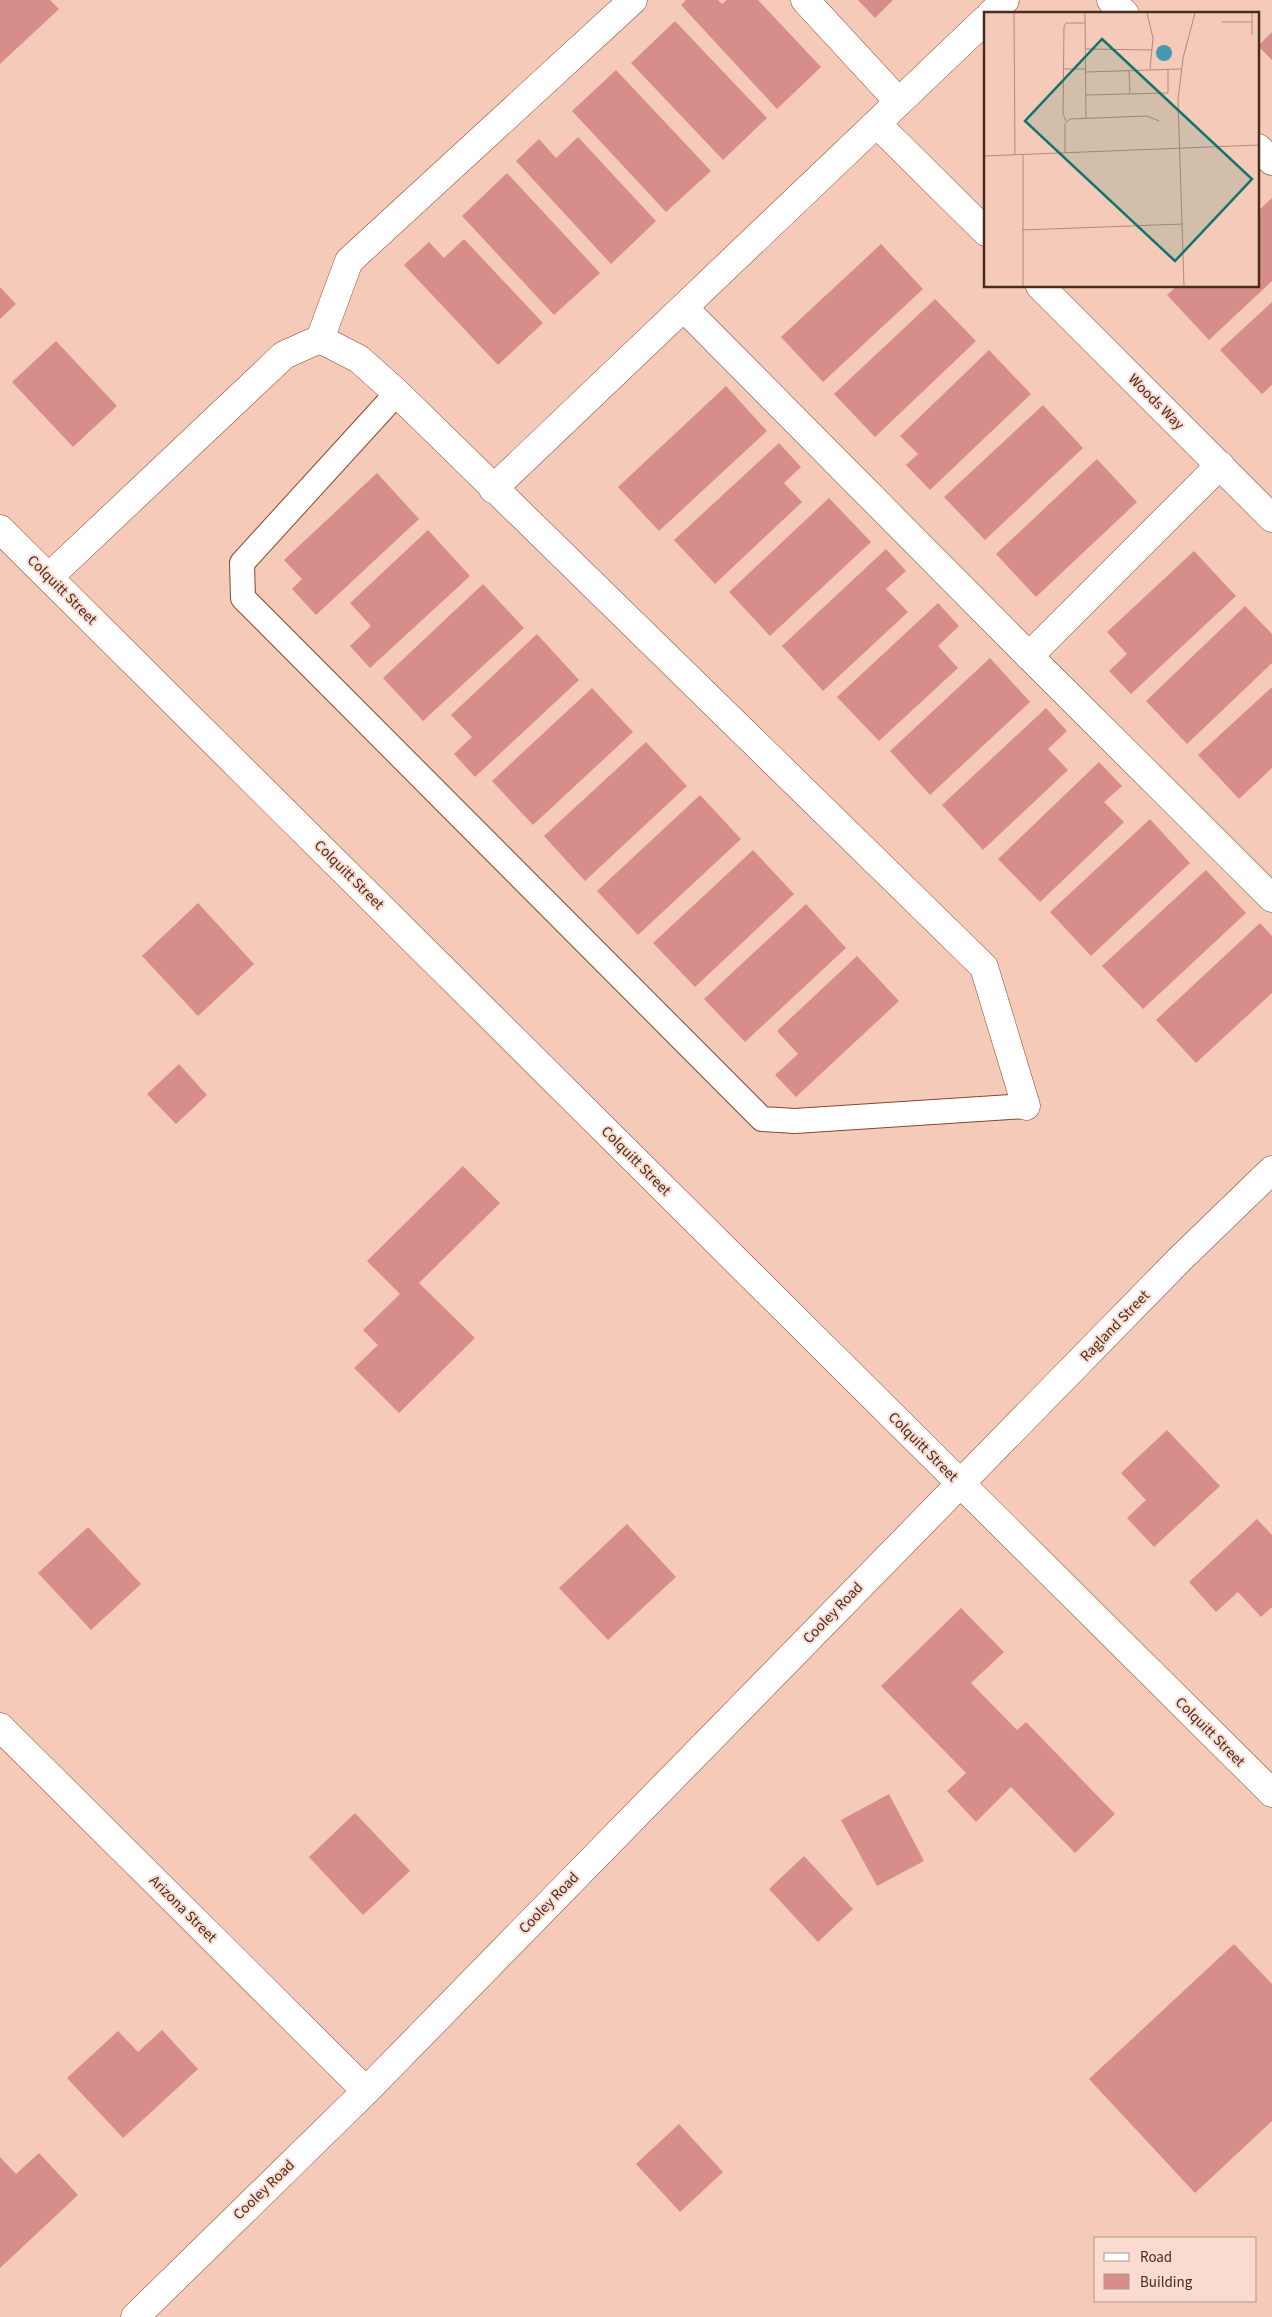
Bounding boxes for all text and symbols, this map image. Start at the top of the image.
inset map [984,12,1260,288]
street label: Woods Way [1123,369,1189,435]
street label: Colquitt Street [22,550,102,630]
street label: Colquitt Street [309,835,389,915]
street label: Colquitt Street [596,1121,676,1201]
street label: Ragland Street [1075,1286,1155,1366]
street label: Colquitt Street [883,1407,963,1487]
street label: Cooley Road [798,1578,868,1648]
street label: Colquitt Street [1170,1692,1250,1772]
street label: Cooley Road [514,1868,584,1938]
street label: Arizona Street [145,1871,221,1947]
street label: Cooley Road [229,2155,299,2225]
legend [1094,2237,1257,2302]
text: Road [1140,2247,1172,2268]
text: Building [1140,2272,1193,2293]

